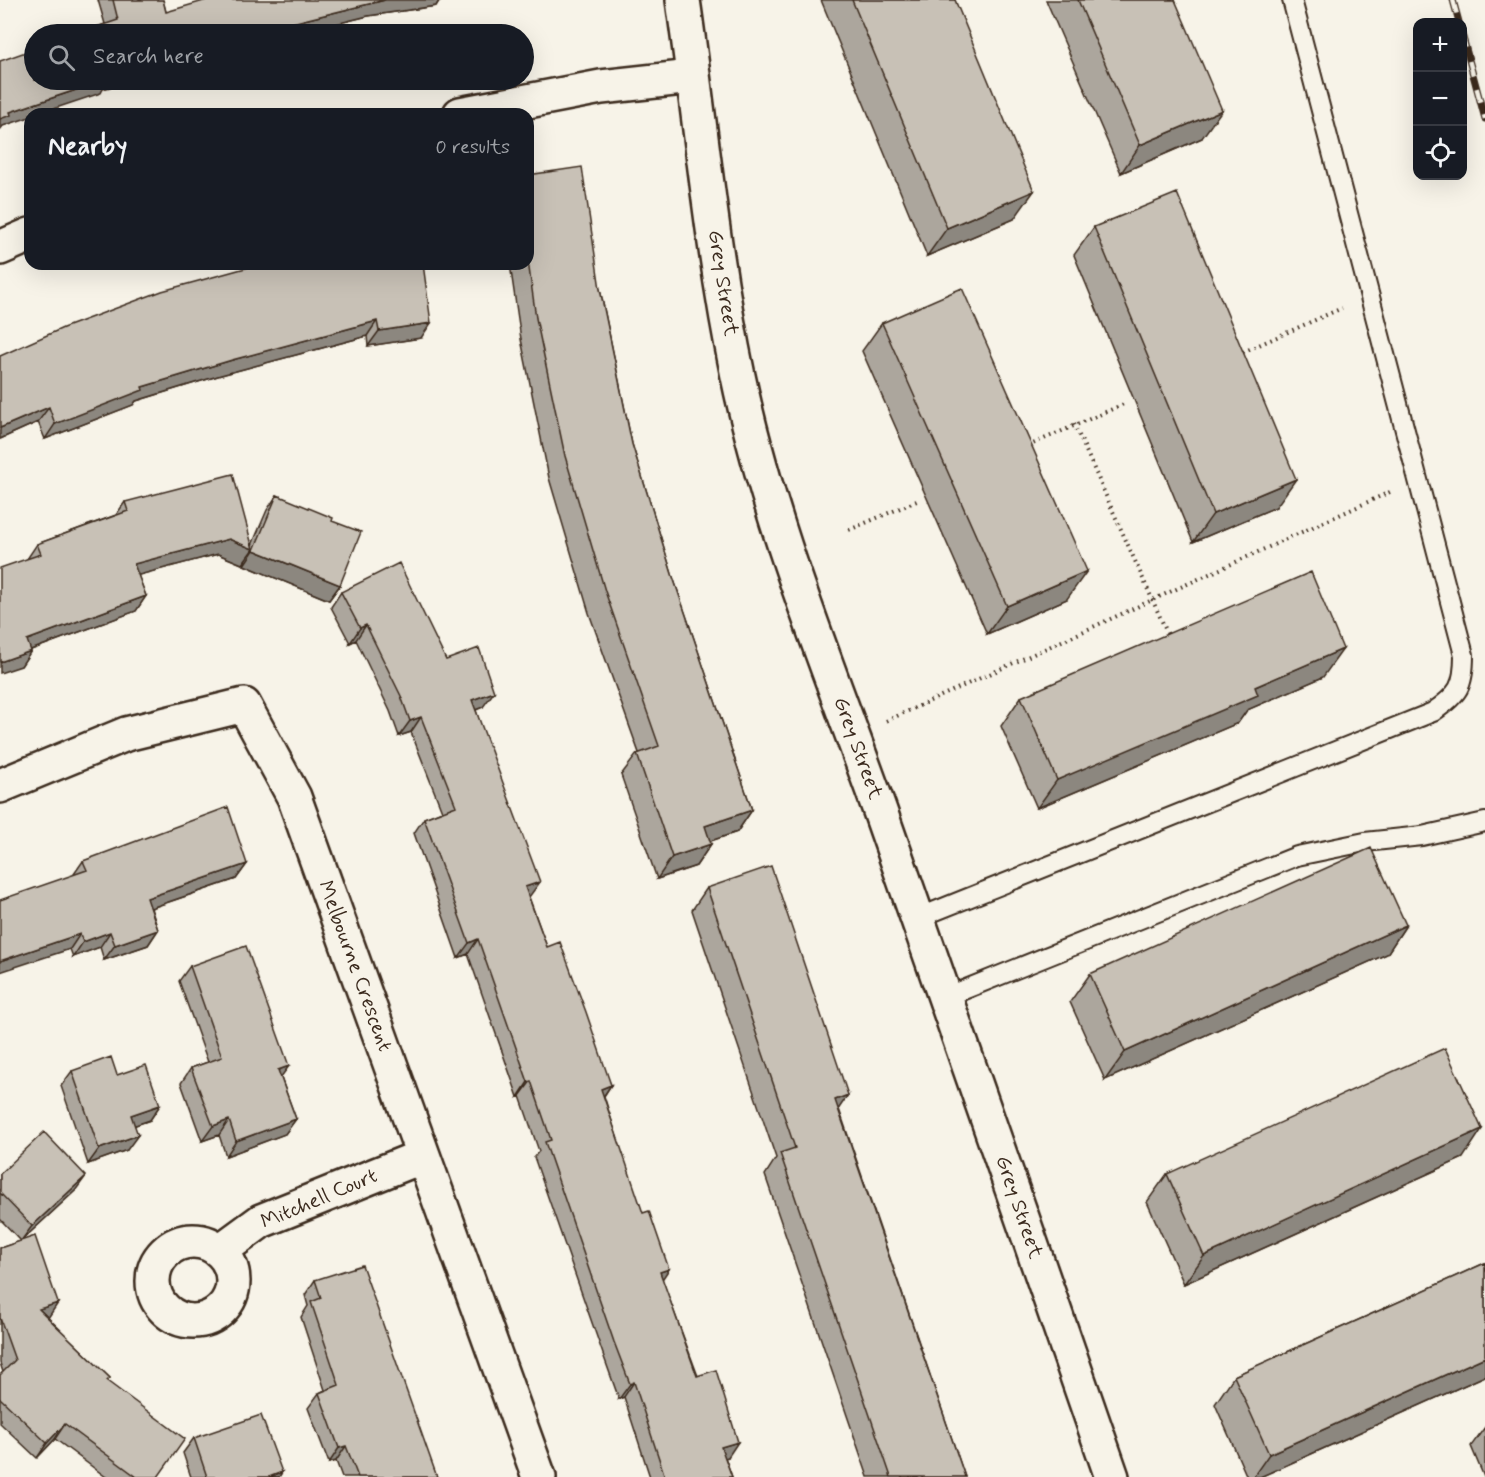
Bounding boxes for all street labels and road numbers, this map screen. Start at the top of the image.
street label: Grey Street [701,228,745,339]
street label: Grey Street [827,693,890,804]
street label: Melbourne Crescent [311,877,399,1055]
street label: Grey Street [988,1152,1050,1263]
street label: Mitchell Court [256,1162,382,1236]

